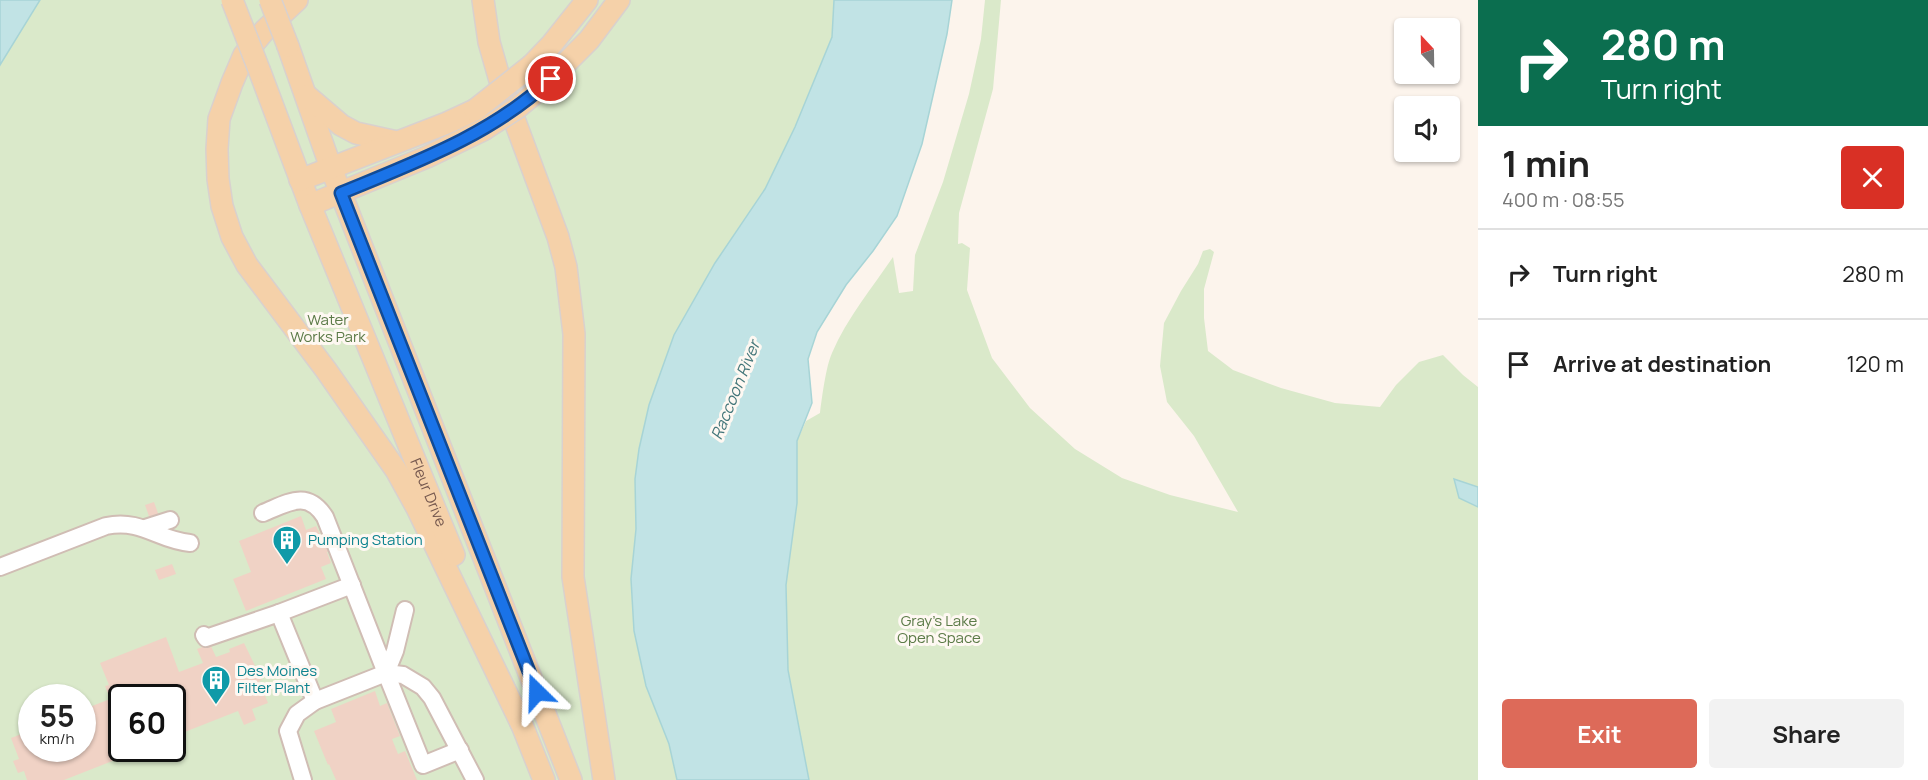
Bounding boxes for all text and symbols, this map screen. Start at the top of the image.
text: 280 m [1601,15,1726,73]
north arrow [1394,18,1460,84]
map controls [1394,18,1460,162]
icon: right [1502,24,1580,102]
pin [525,53,576,104]
icon: arrive [534,62,567,95]
text: Turn right [1601,70,1722,107]
button: sound [1394,96,1460,162]
text: 1 min [1502,139,1590,188]
button: close [1841,146,1904,209]
text: 400 m · 08:55 [1502,186,1625,213]
icon: right [1502,258,1535,291]
text: Turn right [1553,259,1658,289]
text: 280 m [1842,259,1904,289]
park label: Water Works Park [290,309,366,347]
water label: Raccoon River [705,335,766,443]
icon: arrive [1502,348,1535,381]
text: Arrive at destination [1553,349,1771,379]
text: 120 m [1846,349,1904,379]
street label: Fleur Drive [405,455,452,530]
building icon: Pumping Station [271,524,303,566]
place label: Pumping Station [308,529,423,550]
park label: Gray's Lake Open Space [897,610,981,648]
place label: Des Moines Filter Plant [237,660,317,698]
position arrow [505,660,569,724]
building icon: Des Moines Filter Plant [200,664,232,706]
speed limit sign: 60 [108,684,186,762]
text: 55 [39,695,75,736]
button: Exit [1502,699,1697,768]
button: Share [1709,699,1904,768]
text: km/h [40,728,74,749]

